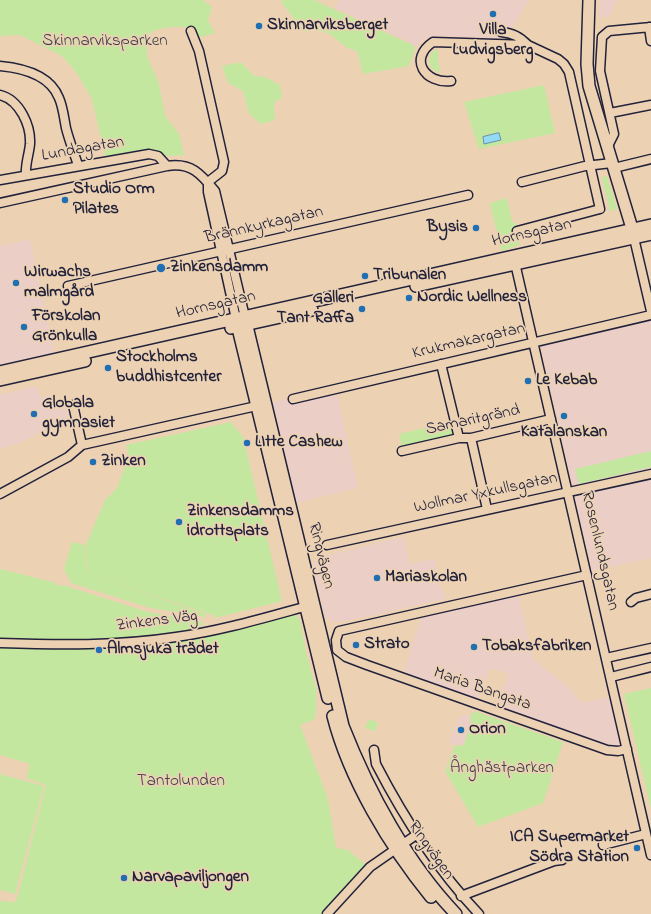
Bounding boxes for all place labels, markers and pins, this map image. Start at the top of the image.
marker: Villa Ludvigsberg [488,9,498,19]
place label: Skinnarviksberget [267,16,388,36]
marker: Skinnarviksberget [254,21,264,31]
place label: Villa Ludvigsberg [453,21,533,61]
place label: Studio Orm Pilates [73,180,155,220]
marker: Studio Orm Pilates [60,195,70,205]
place label: Bysis [427,218,468,238]
marker: Bysis [471,223,481,233]
place label: Zinkensdamm [170,258,268,278]
marker: Zinkensdamm [155,262,167,274]
place label: Wirwachs malmgård [24,263,94,303]
place label: Tribunalen [373,266,446,286]
marker: Tribunalen [360,271,370,281]
marker: Wirwachs malmgård [11,278,21,288]
place label: Nordic Wellness [417,288,527,308]
place label: Galleri Tant Raffa [277,289,354,329]
marker: Nordic Wellness [404,293,414,303]
marker: Galleri Tant Raffa [357,304,367,314]
place label: Förskolan Grönkulla [32,307,100,347]
marker: Förskolan Grönkulla [19,322,29,332]
place label: Stockholms buddhistcenter [116,348,221,388]
marker: Stockholms buddhistcenter [103,363,113,373]
place label: Le Kebab [536,371,597,391]
marker: Le Kebab [523,376,533,386]
place label: Globala gymnasiet [42,394,115,434]
marker: Globala gymnasiet [29,409,39,419]
marker: Katalanskan [559,411,569,421]
place label: Katalanskan [521,423,607,443]
place label: LItte Cashew [255,433,343,453]
marker: LItte Cashew [242,438,252,448]
place label: Zinken [101,452,146,472]
marker: Zinken [88,457,98,467]
place label: Zinkensdamms idrottsplats [187,502,294,542]
marker: Zinkensdamms idrottsplats [174,517,184,527]
place label: Mariaskolan [385,568,467,588]
marker: Mariaskolan [372,573,382,583]
place label: Strato [364,635,410,655]
place label: Tobaksfabriken [482,637,591,657]
place label: Almsjuka trädet [107,640,219,660]
marker: Strato [351,640,361,650]
marker: Tobaksfabriken [469,642,479,652]
marker: Almsjuka trädet [94,645,104,655]
place label: Orion [469,720,506,740]
marker: Orion [456,725,466,735]
place label: ICA Supermarket Södra Station [510,828,629,868]
marker: ICA Supermarket Södra Station [632,843,642,853]
place label: Narvapaviljongen [132,868,249,888]
marker: Narvapaviljongen [119,873,129,883]

